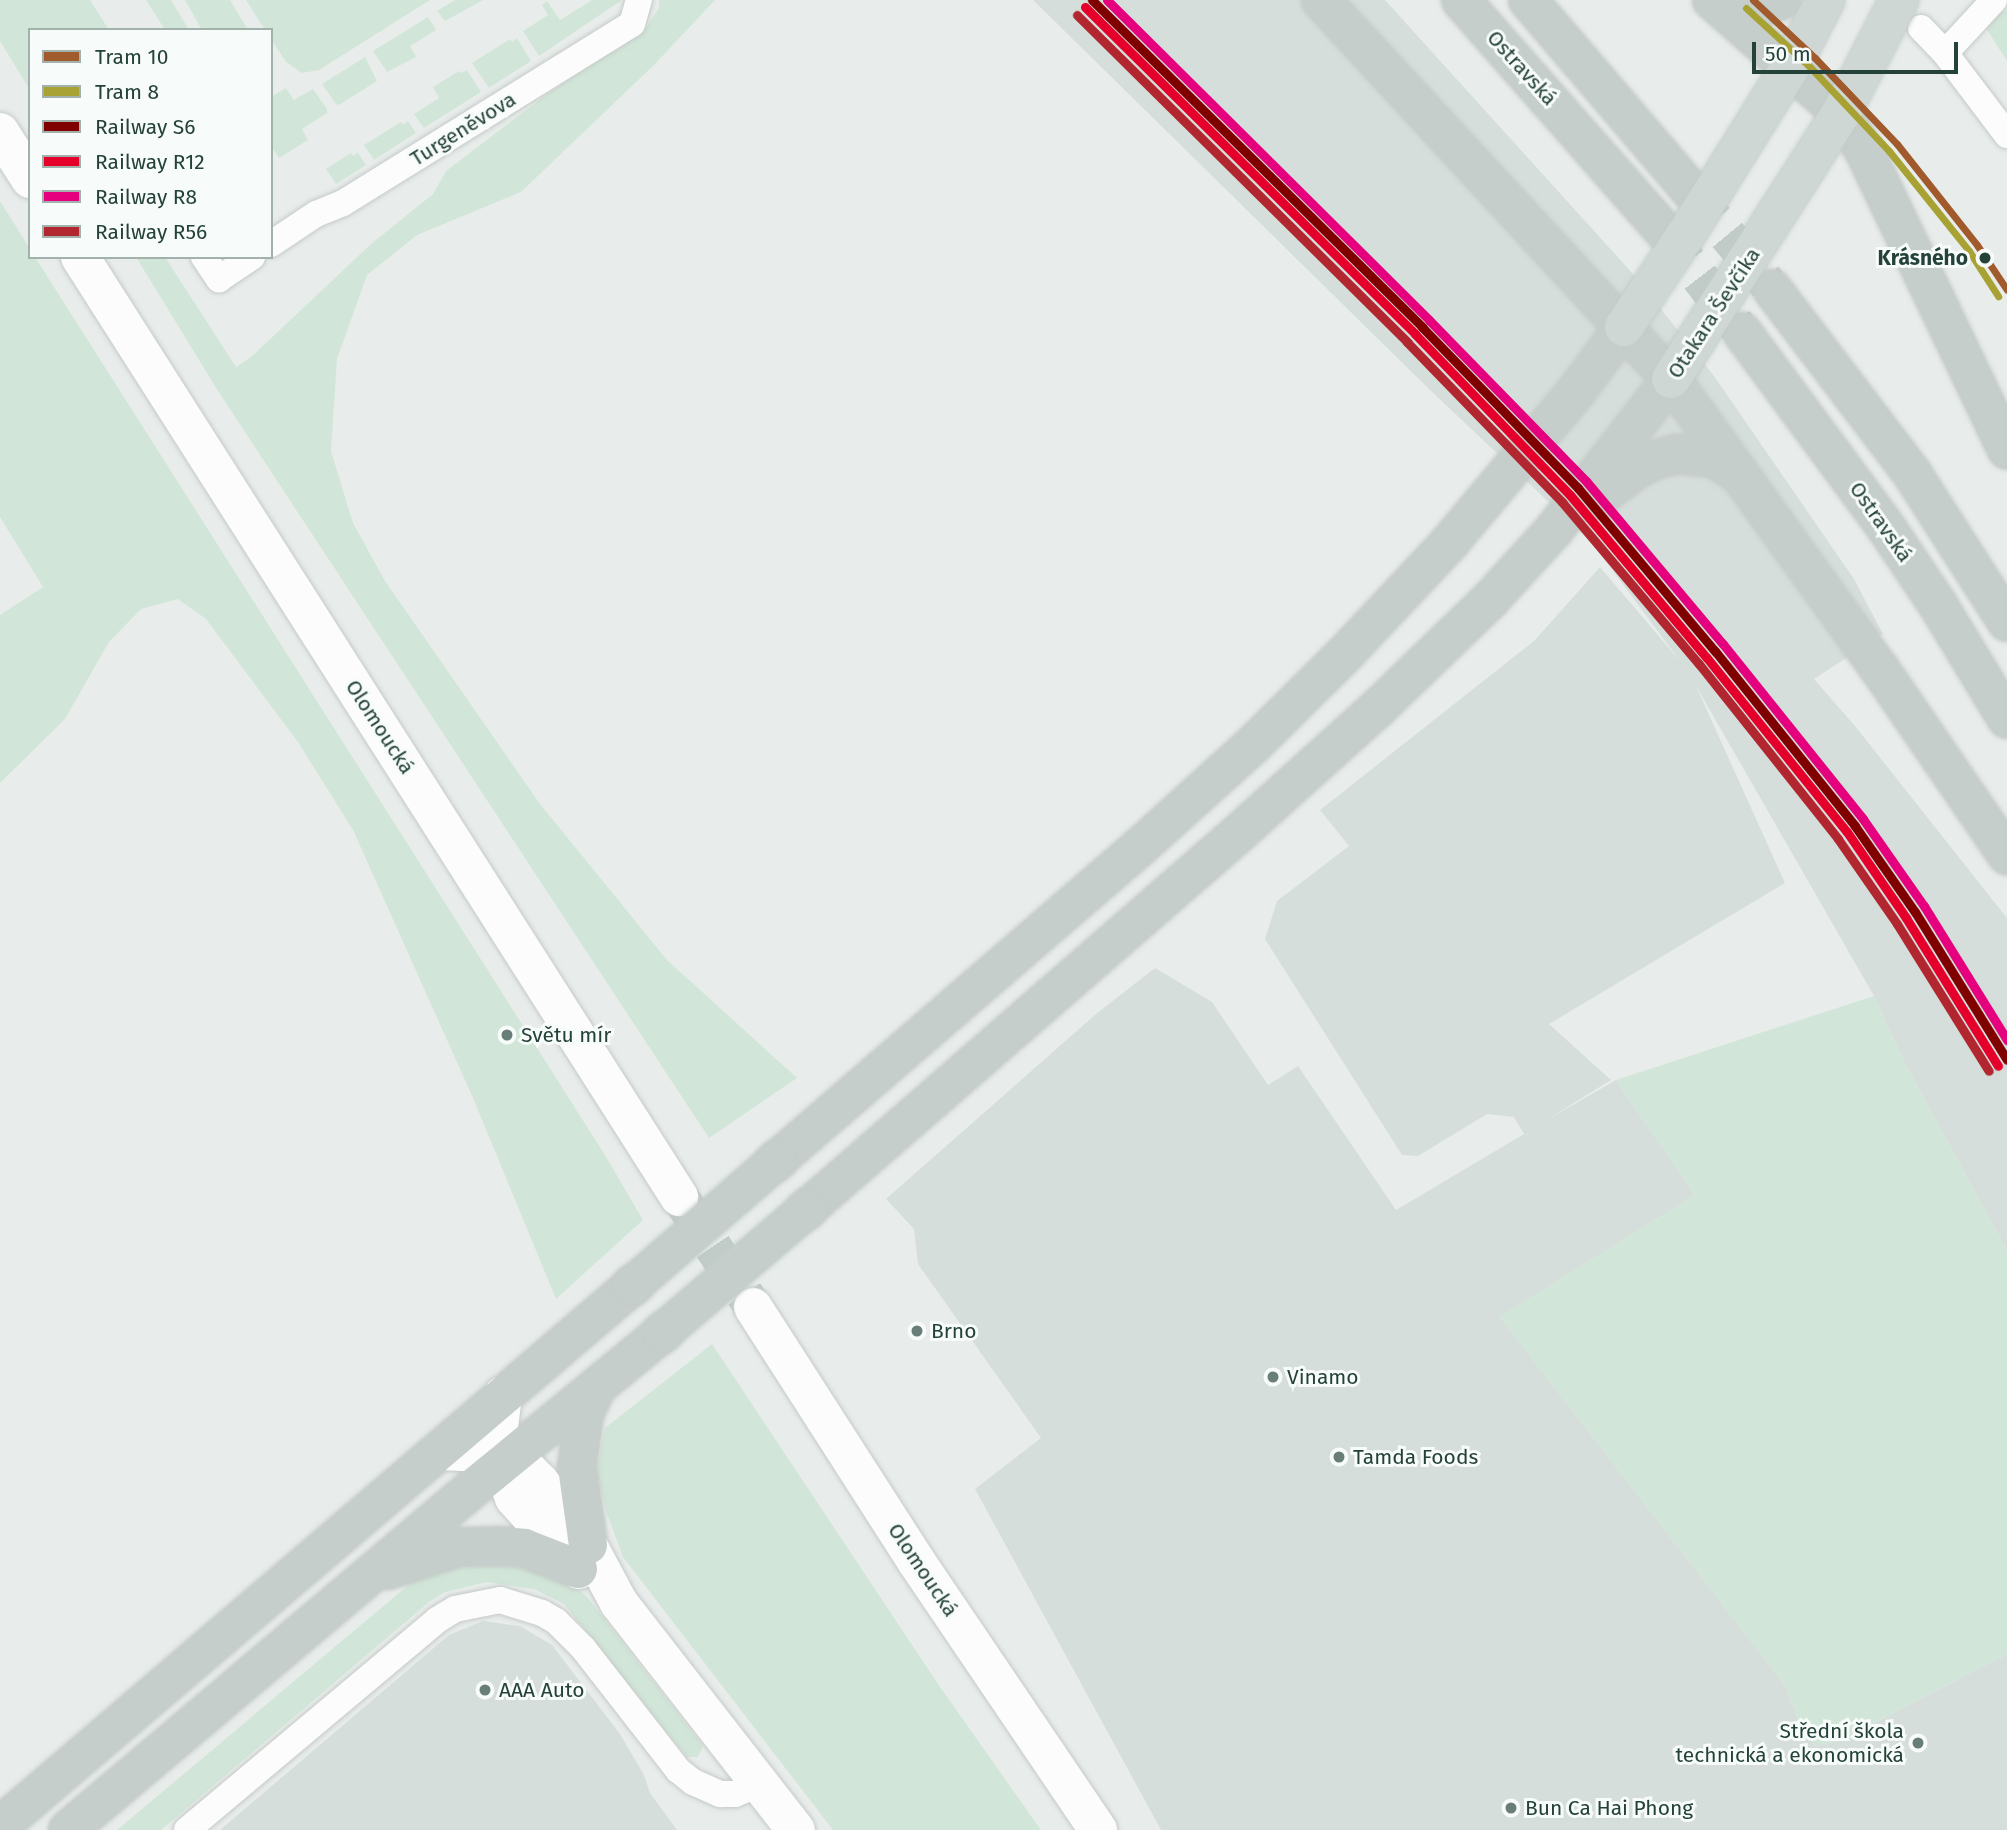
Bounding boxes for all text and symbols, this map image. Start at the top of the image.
street label: Ostravská [1482,25,1562,111]
legend [28,28,273,259]
scale bar [1755,28,1962,72]
text: 50 m [1765,41,1811,67]
text: Tram 10 [95,44,168,70]
text: Tram 8 [95,79,159,105]
street label: Turgeněvova [406,87,520,171]
text: Railway S6 [95,114,195,140]
text: Railway R12 [95,149,205,175]
text: Railway R8 [95,184,197,210]
text: Railway R56 [95,219,207,245]
street label: Otakara Ševčíka [1662,243,1766,383]
place label: Krásného [1877,245,1968,271]
marker: Krásného [1974,247,1996,269]
street label: Ostravská [1844,477,1918,567]
street label: Olomoucká [340,675,420,779]
place label: Světu mír [521,1022,611,1048]
marker: Světu mír [499,1027,515,1043]
place label: Brno [931,1318,976,1344]
marker: Brno [909,1323,925,1339]
place label: Vinamo [1287,1364,1359,1390]
marker: Vinamo [1265,1369,1281,1385]
place label: Tamda Foods [1353,1444,1478,1470]
marker: Tamda Foods [1331,1449,1347,1465]
street label: Olomoucká [883,1519,963,1621]
place label: AAA Auto [499,1677,584,1703]
marker: AAA Auto [477,1682,493,1698]
place label: Střední škola technická a ekonomická [1676,1718,1904,1768]
marker: Střední škola technická a ekonomická [1910,1735,1926,1751]
place label: Bun Ca Hai Phong [1525,1795,1693,1821]
marker: Bun Ca Hai Phong [1503,1800,1519,1816]

